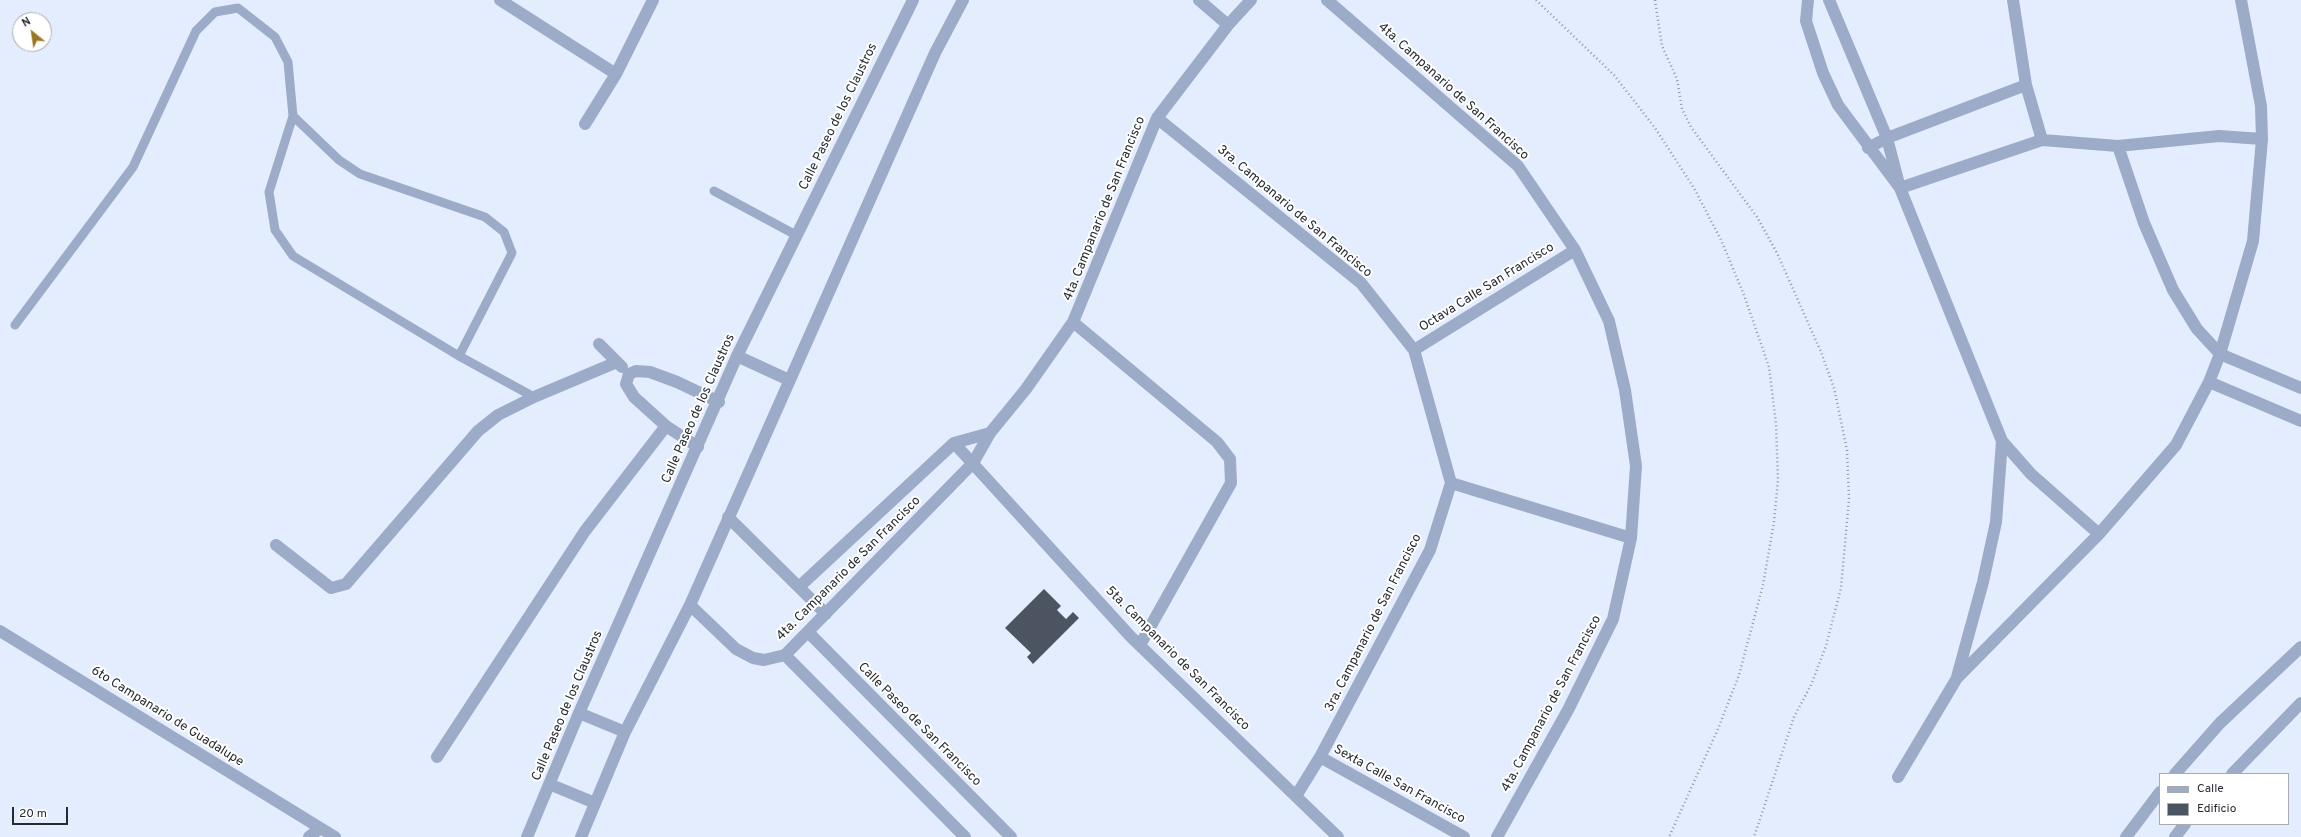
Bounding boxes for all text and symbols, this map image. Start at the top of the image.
north arrow [12,12,52,52]
text: N [20,14,33,31]
street label: 4ta. Campanario de San Francisco [1374,20,1532,164]
street label: Calle Paseo de los Claustros [797,41,881,193]
street label: 4ta. Campanario de San Francisco [1061,114,1149,304]
street label: 3ra. Campanario de San Francisco [1213,143,1375,281]
street label: Octava Calle San Francisco [1417,240,1557,336]
street label: Calle Paseo de los Claustros [659,332,739,486]
street label: 4ta. Campanario de San Francisco [774,494,924,644]
street label: 3ra. Campanario de San Francisco [1322,531,1426,715]
street label: 5ta. Campanario de San Francisco [1102,584,1252,734]
street label: 4ta. Campanario de San Francisco [1499,613,1605,795]
street label: Calle Paseo de los Claustros [529,629,607,783]
street label: Calle Paseo de San Francisco [854,660,984,790]
street label: 6to Campanario de Guadalupe [88,663,246,771]
street label: Sexta Calle San Francisco [1331,742,1467,828]
legend [2159,773,2289,825]
text: Calle [2197,781,2224,797]
scale bar [14,799,70,825]
text: Edificio [2197,801,2236,817]
text: 20 m [19,806,47,822]

